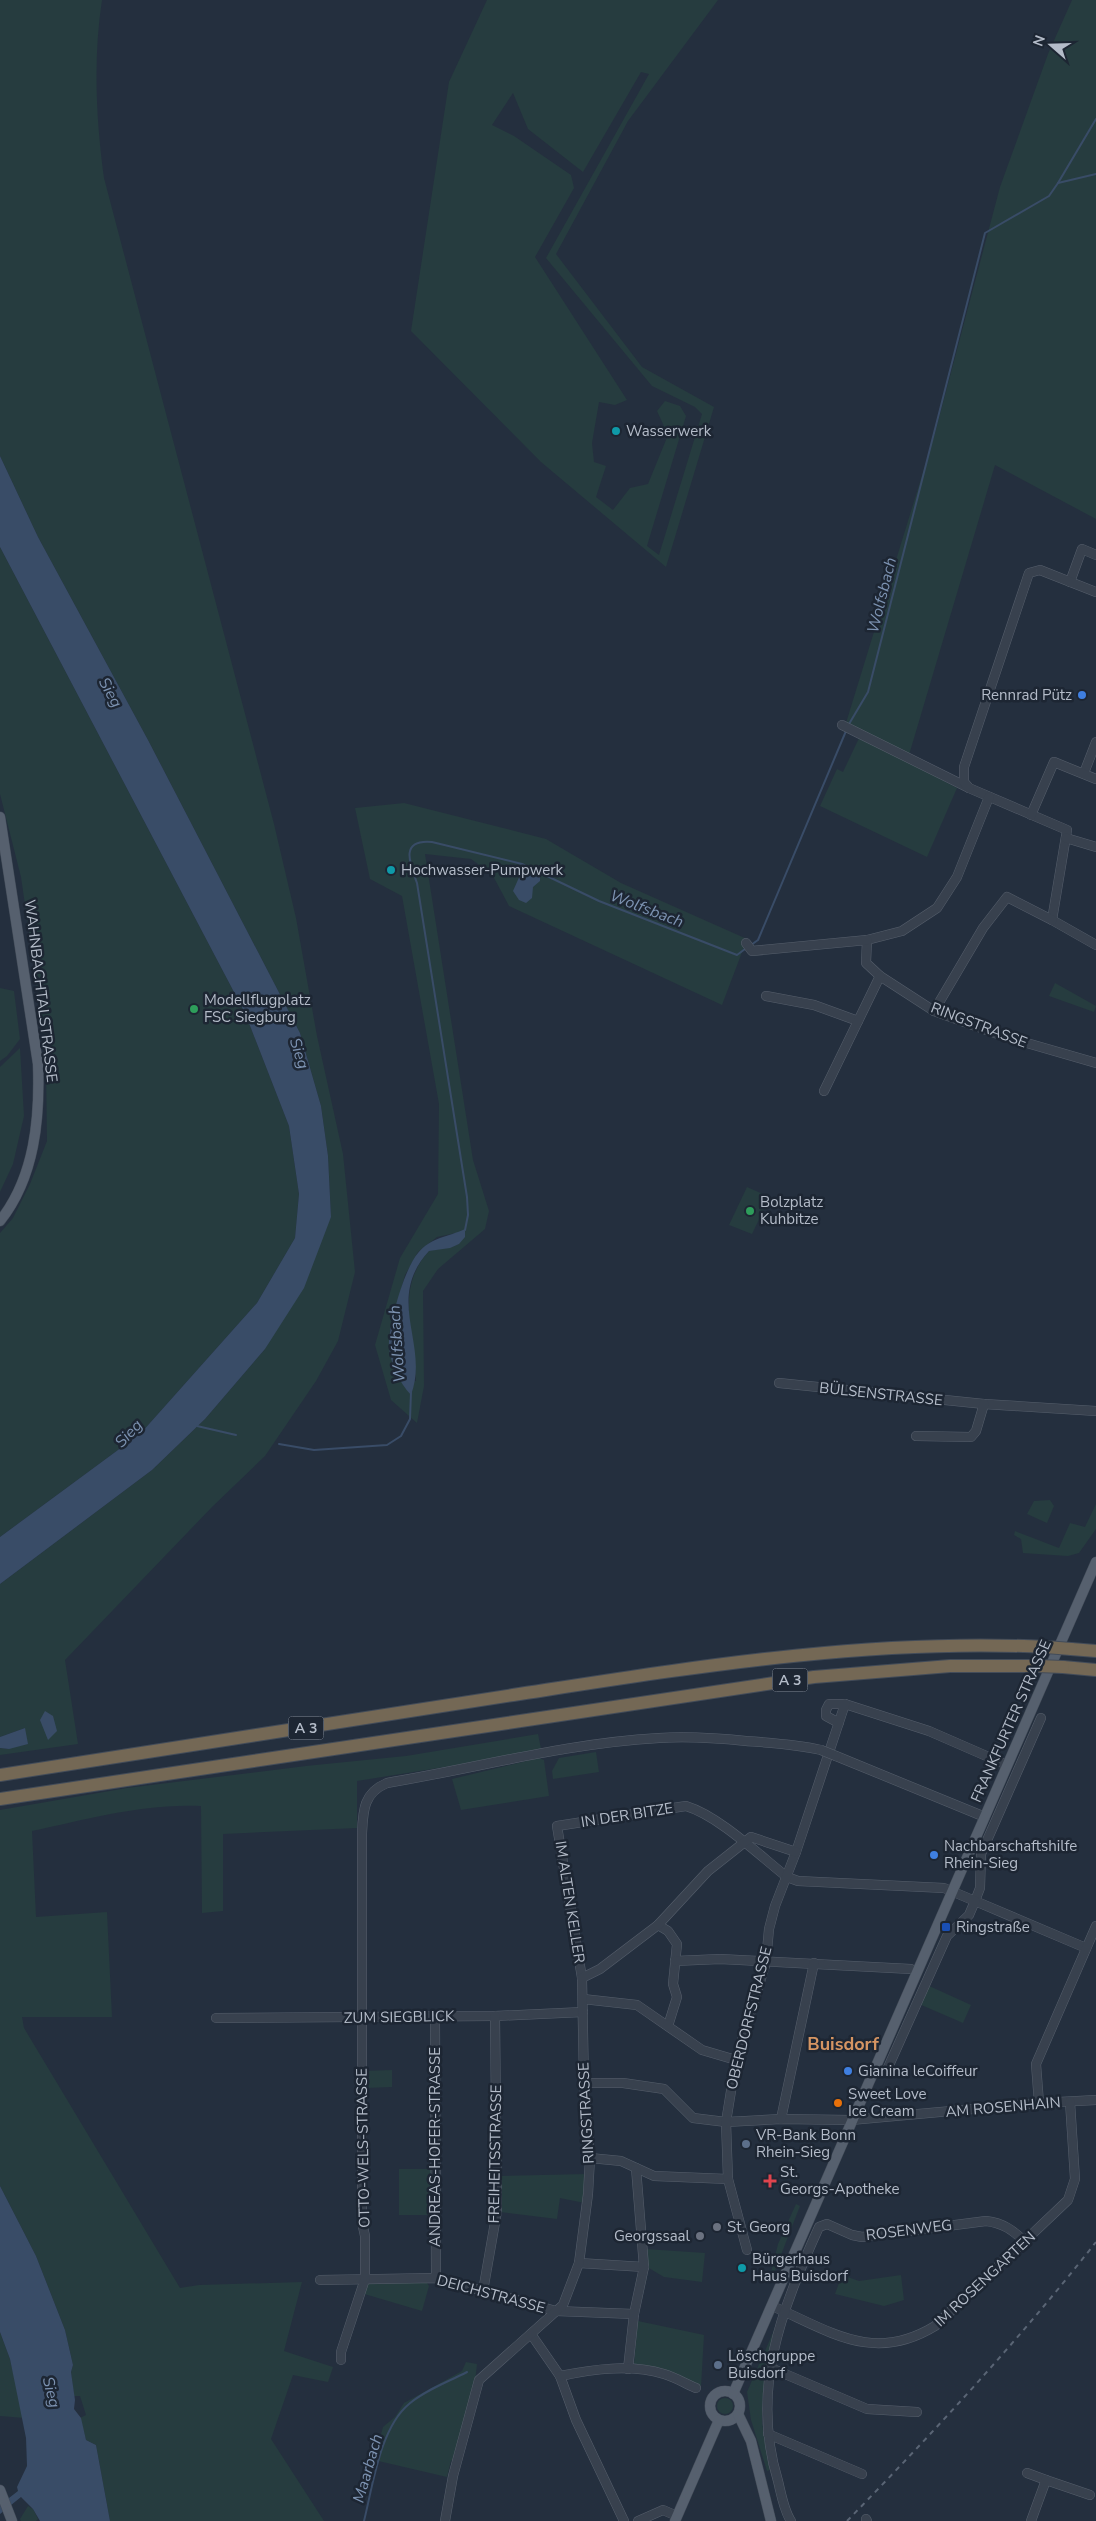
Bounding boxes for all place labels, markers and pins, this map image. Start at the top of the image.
place label: Wasserwerk [626,421,712,441]
marker: Wasserwerk [610,425,622,437]
place label: Rennrad Pütz [981,685,1072,705]
marker: Rennrad Pütz [1076,689,1088,701]
place label: Hochwasser-Pumpwerk [401,860,564,880]
marker: Hochwasser-Pumpwerk [385,864,397,876]
place label: Modellflugplatz FSC Siegburg [204,990,311,1027]
marker: Modellflugplatz FSC Siegburg [188,1003,200,1015]
place label: Bolzplatz Kuhbitze [760,1192,823,1229]
marker: Bolzplatz Kuhbitze [744,1205,756,1217]
place label: Nachbarschaftshilfe Rhein-Sieg [944,1836,1077,1873]
marker: Nachbarschaftshilfe Rhein-Sieg [928,1849,940,1861]
place label: Ringstraße [956,1917,1030,1937]
marker: Ringstraße [940,1921,952,1933]
place label: Gianina leCoiffeur [858,2061,978,2081]
marker: Gianina leCoiffeur [842,2065,854,2077]
place label: Sweet Love Ice Cream [848,2084,927,2121]
marker: Sweet Love Ice Cream [832,2097,844,2109]
place label: VR-Bank Bonn Rhein-Sieg [755,2125,856,2162]
marker: VR-Bank Bonn Rhein-Sieg [740,2138,752,2150]
place label: St. Georgs-Apotheke [780,2162,900,2199]
marker: St. Georgs-Apotheke [764,2175,776,2187]
place label: St. Georg [727,2217,790,2237]
marker: St. Georg [711,2221,723,2233]
place label: Georgssaal [614,2226,691,2246]
marker: Georgssaal [694,2230,706,2242]
place label: Bürgerhaus Haus Buisdorf [752,2249,849,2286]
marker: Bürgerhaus Haus Buisdorf [736,2262,748,2274]
place label: Löschgruppe Buisdorf [728,2346,815,2383]
marker: Löschgruppe Buisdorf [712,2359,724,2371]

